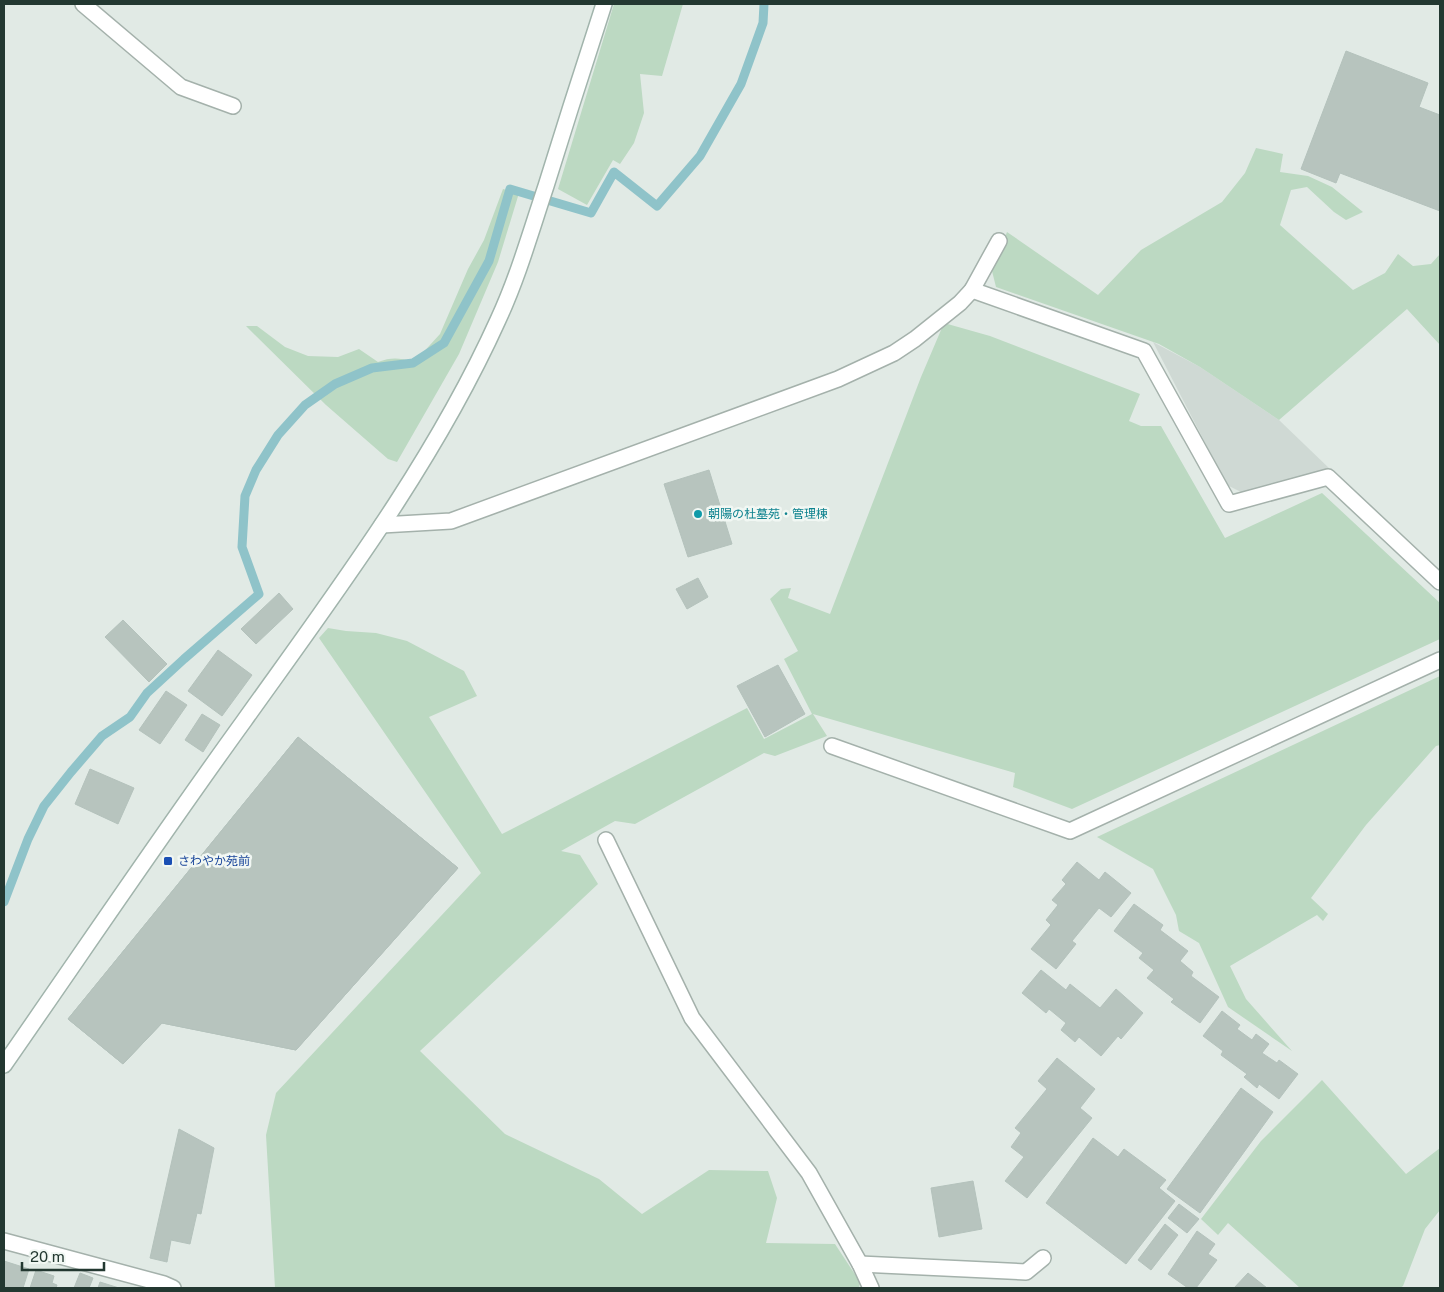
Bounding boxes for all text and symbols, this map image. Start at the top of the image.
place label: 朝陽の杜墓苑・管理棟 [708,507,828,521]
marker: 朝陽の杜墓苑・管理棟 [692,508,704,520]
place label: さわやか苑前 [178,854,250,868]
marker: さわやか苑前 [162,855,174,867]
scale bar [22,1240,105,1272]
text: 20 m [30,1248,65,1265]

